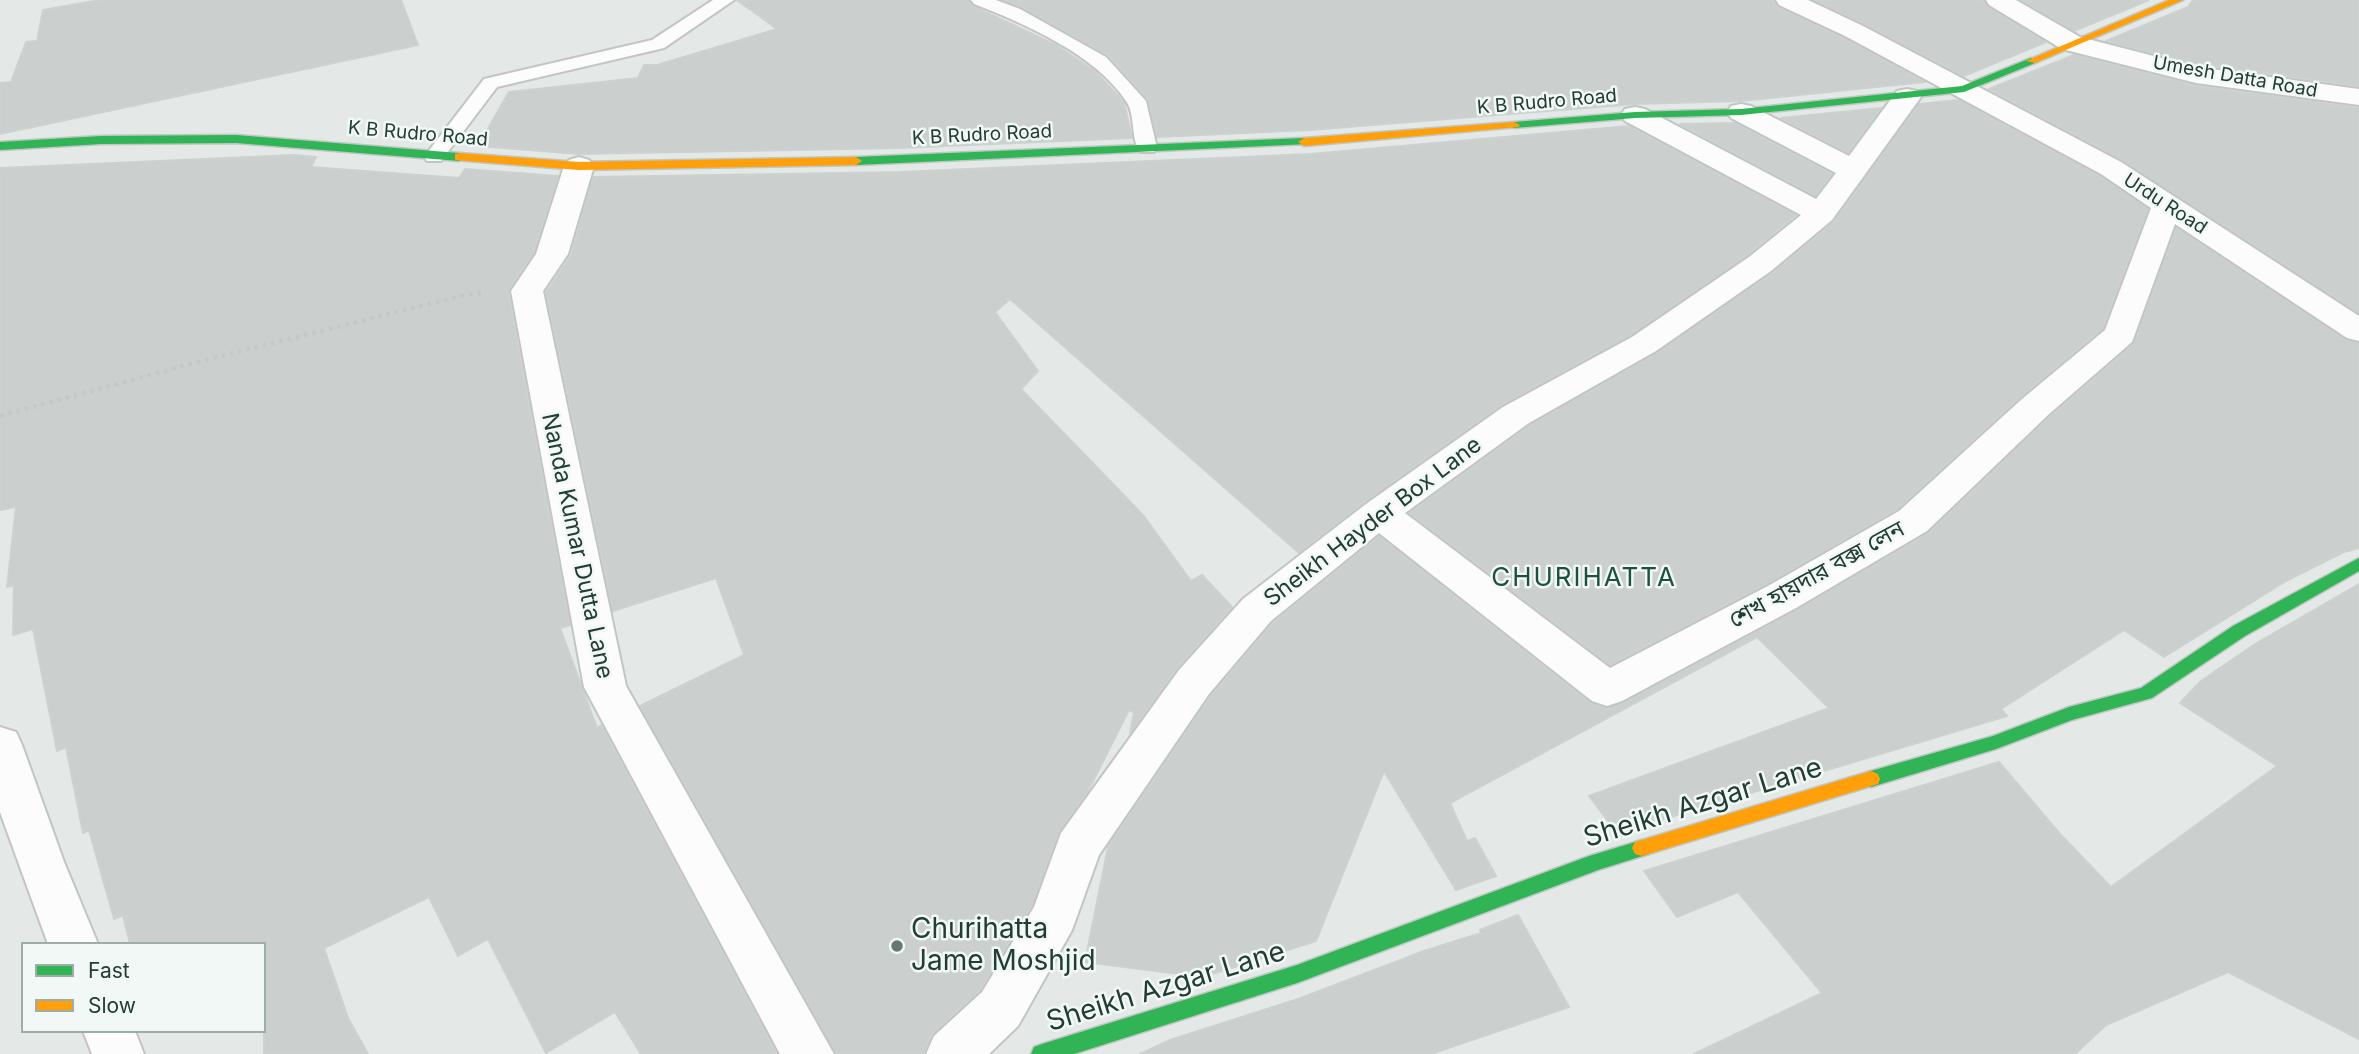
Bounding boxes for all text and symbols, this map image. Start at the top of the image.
street label: Umesh Datta Road [2151,51,2319,103]
street label: K B Rudro Road [1476,85,1618,119]
street label: K B Rudro Road [347,117,489,151]
street label: K B Rudro Road [911,120,1053,150]
street label: Urdu Road [2119,169,2211,239]
street label: Nanda Kumar Dutta Lane [535,411,619,681]
street label: Sheikh Hayder Box Lane [1259,431,1487,613]
street label: শেখ হায়দার বক্স লেন [1725,515,1909,635]
district label: CHURIHATTA [1492,562,1676,594]
street label: Sheikh Azgar Lane [1580,751,1826,855]
place label: Churihatta Jame Moshjid [911,913,1096,979]
street label: Sheikh Azgar Lane [1043,935,1289,1039]
marker: Churihatta Jame Moshjid [889,938,905,954]
legend [21,942,266,1033]
text: Fast [88,958,130,983]
text: Slow [88,993,136,1018]

